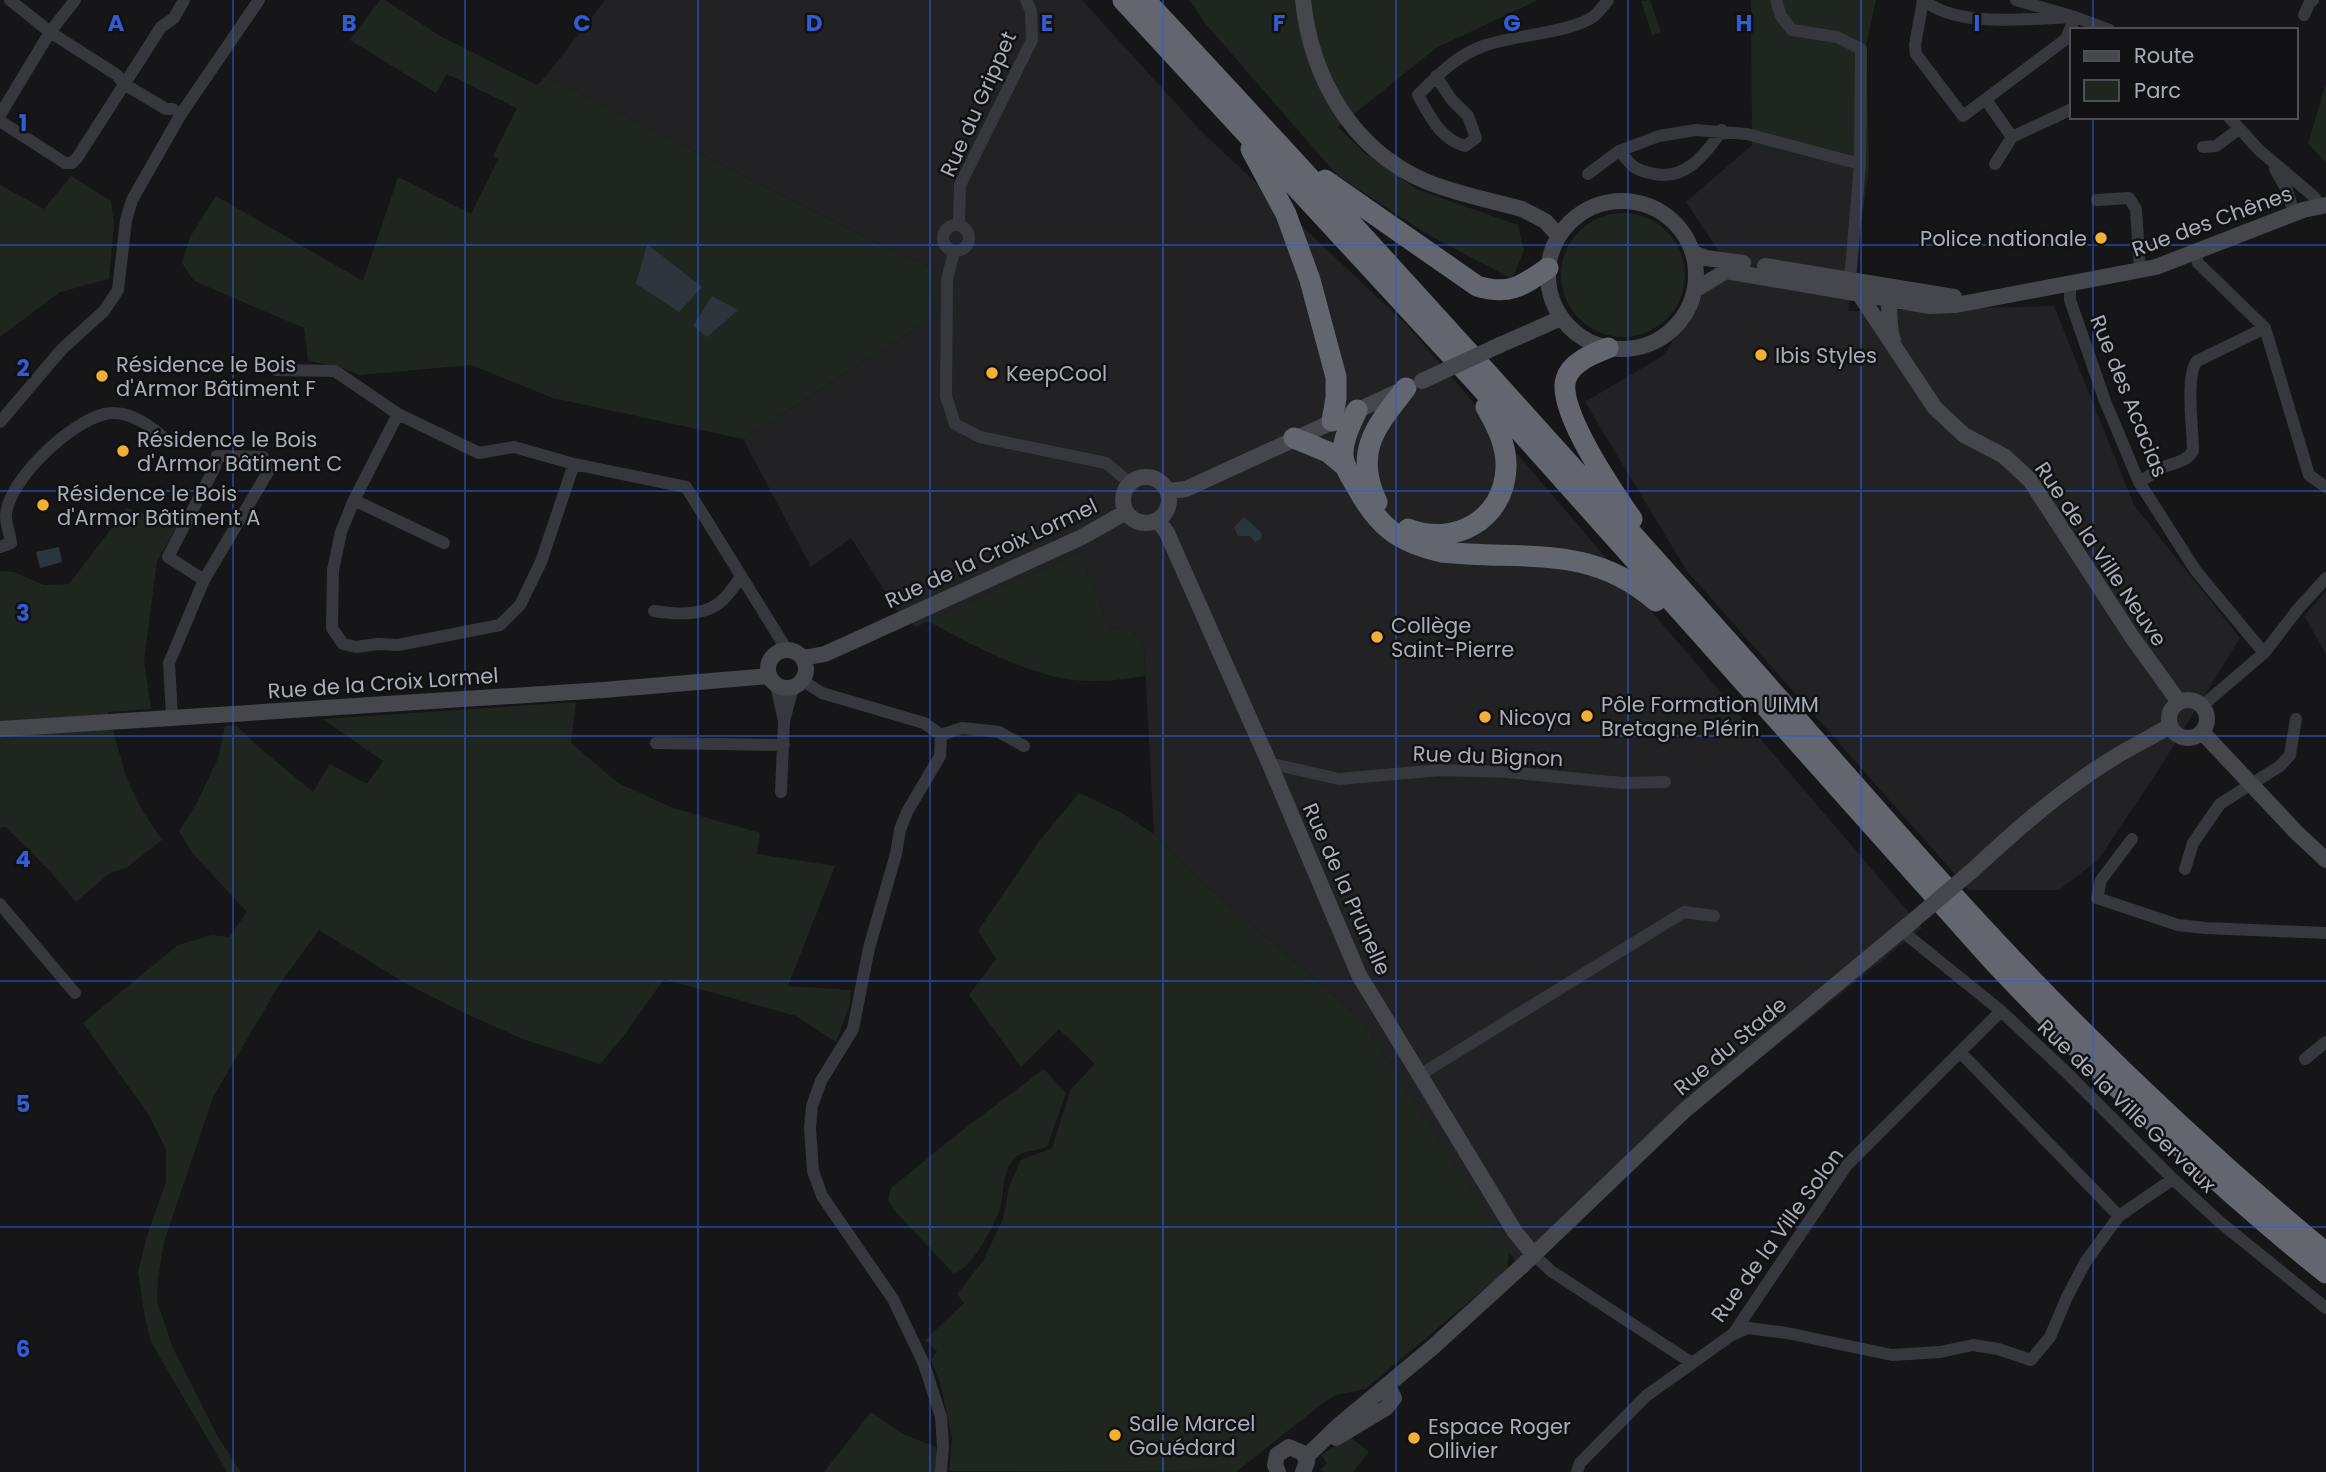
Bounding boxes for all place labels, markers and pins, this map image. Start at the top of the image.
place label: Police nationale [1920,224,2087,253]
marker: Police nationale [2093,230,2109,246]
place label: Ibis Styles [1775,341,1877,370]
marker: Ibis Styles [1753,347,1769,363]
place label: Résidence le Bois d'Armor Bâtiment F [116,350,316,403]
place label: KeepCool [1006,359,1107,388]
marker: KeepCool [984,365,1000,381]
marker: Résidence le Bois d'Armor Bâtiment F [94,368,110,384]
place label: Résidence le Bois d'Armor Bâtiment C [137,425,342,478]
marker: Résidence le Bois d'Armor Bâtiment C [115,443,131,459]
place label: Résidence le Bois d'Armor Bâtiment A [57,479,260,532]
marker: Résidence le Bois d'Armor Bâtiment A [35,497,51,513]
place label: Collège Saint-Pierre [1391,611,1514,664]
marker: Collège Saint-Pierre [1369,629,1385,645]
place label: Pôle Formation UIMM Bretagne Plérin [1601,690,1819,743]
place label: Nicoya [1499,703,1571,732]
marker: Pôle Formation UIMM Bretagne Plérin [1579,708,1595,724]
marker: Nicoya [1477,709,1493,725]
place label: Salle Marcel Gouédard [1129,1409,1256,1462]
place label: Espace Roger Ollivier [1428,1412,1571,1465]
marker: Salle Marcel Gouédard [1107,1427,1123,1443]
marker: Espace Roger Ollivier [1406,1430,1422,1446]

